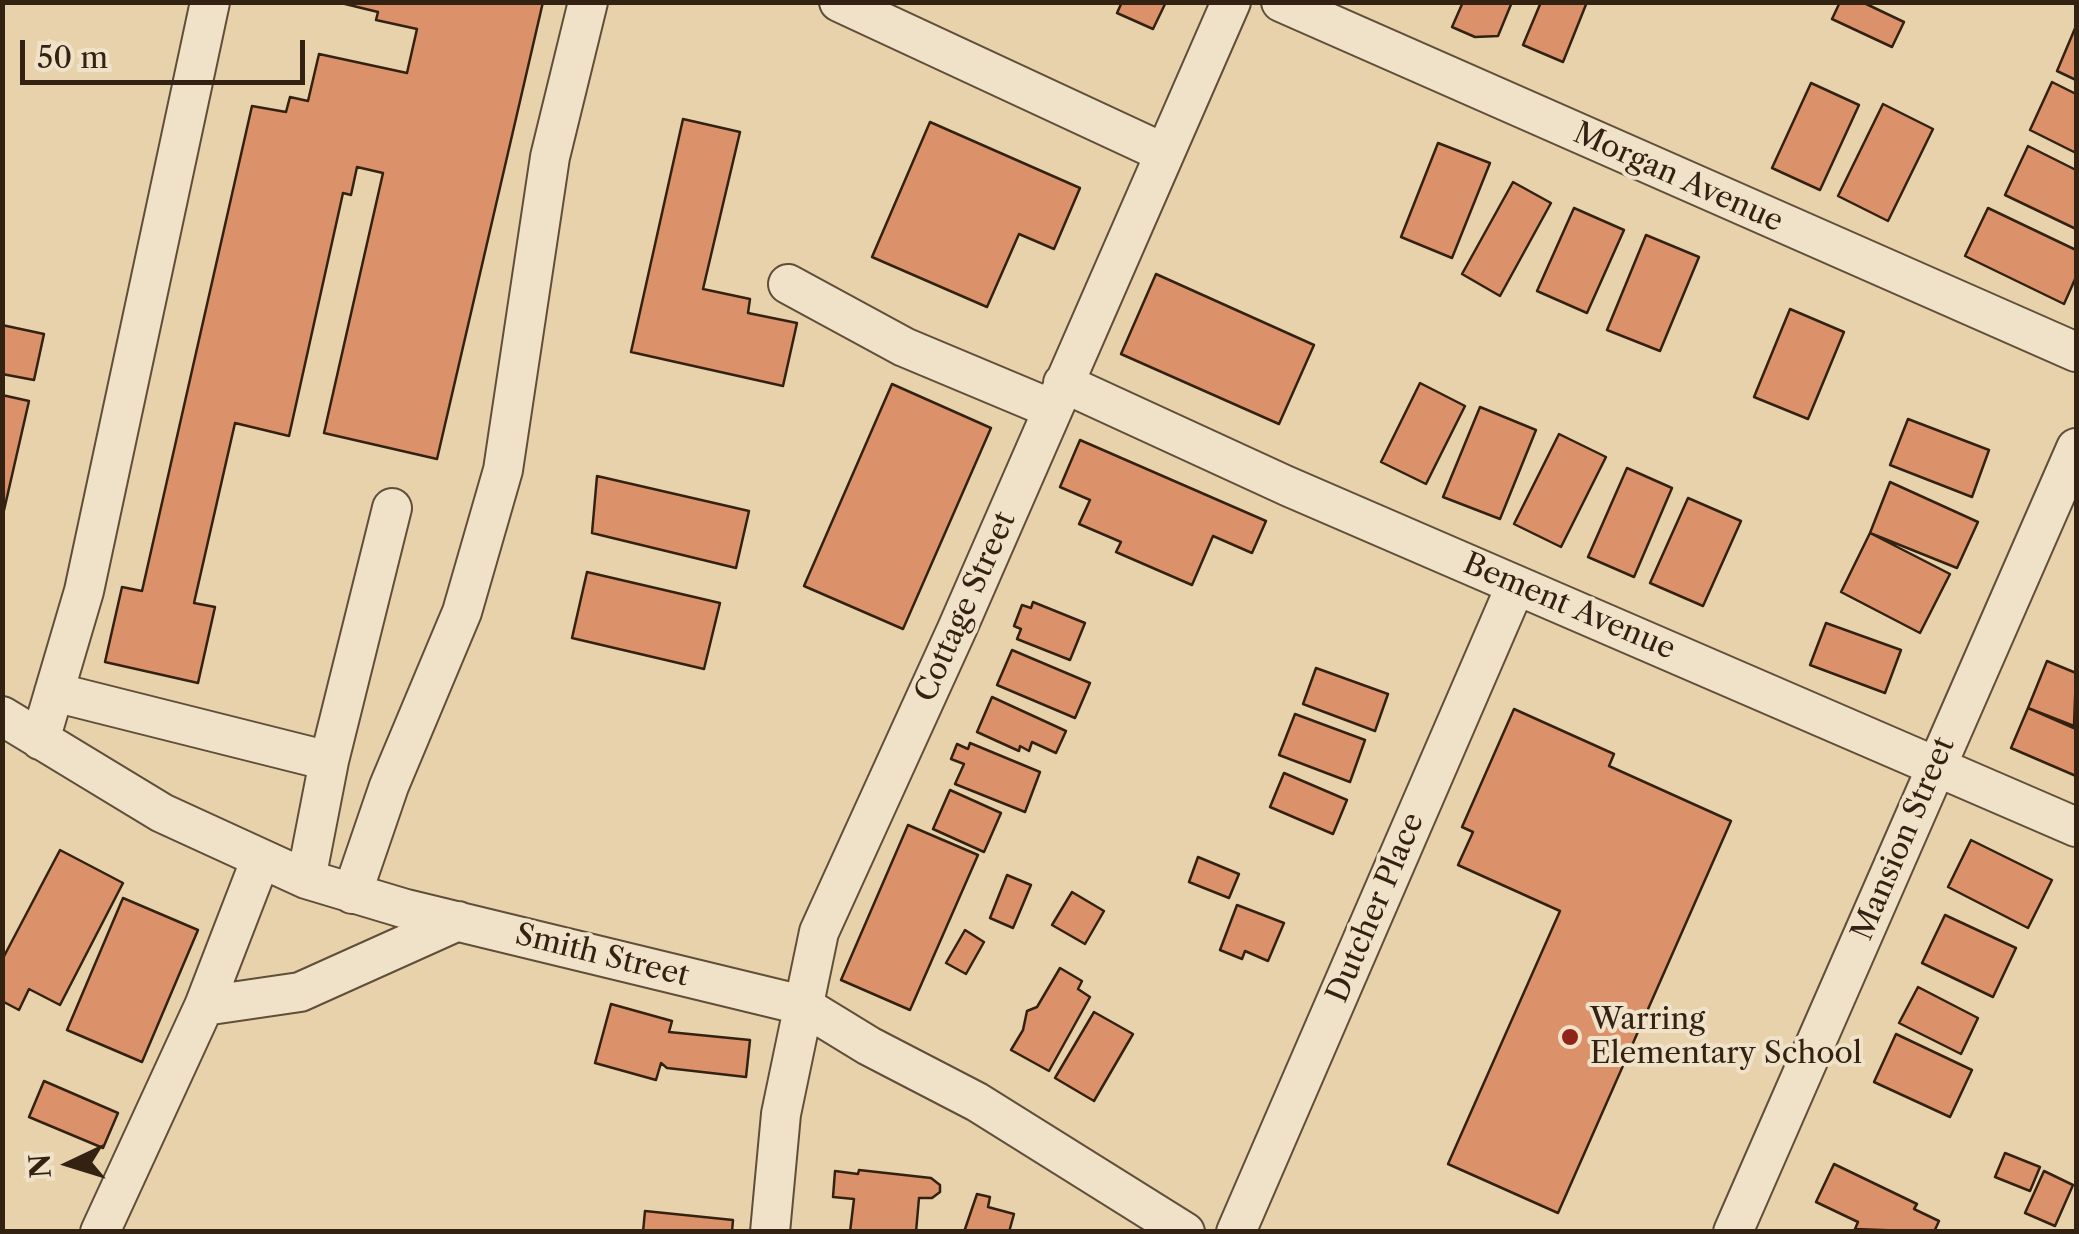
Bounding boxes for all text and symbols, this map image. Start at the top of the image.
scale bar [25,20,310,82]
text: 50 m [37,39,108,76]
street label: Morgan Avenue [1568,116,1788,240]
street label: Cottage Street [908,506,1024,708]
street label: Bement Avenue [1458,546,1680,668]
street label: Mansion Street [1845,732,1963,946]
street label: Dutcher Place [1320,808,1432,1008]
street label: Smith Street [512,917,692,995]
place label: Warring Elementary School [1590,1002,1862,1072]
marker: Warring Elementary School [1559,1026,1581,1048]
north arrow [20,1114,120,1214]
text: N [22,1153,58,1179]

